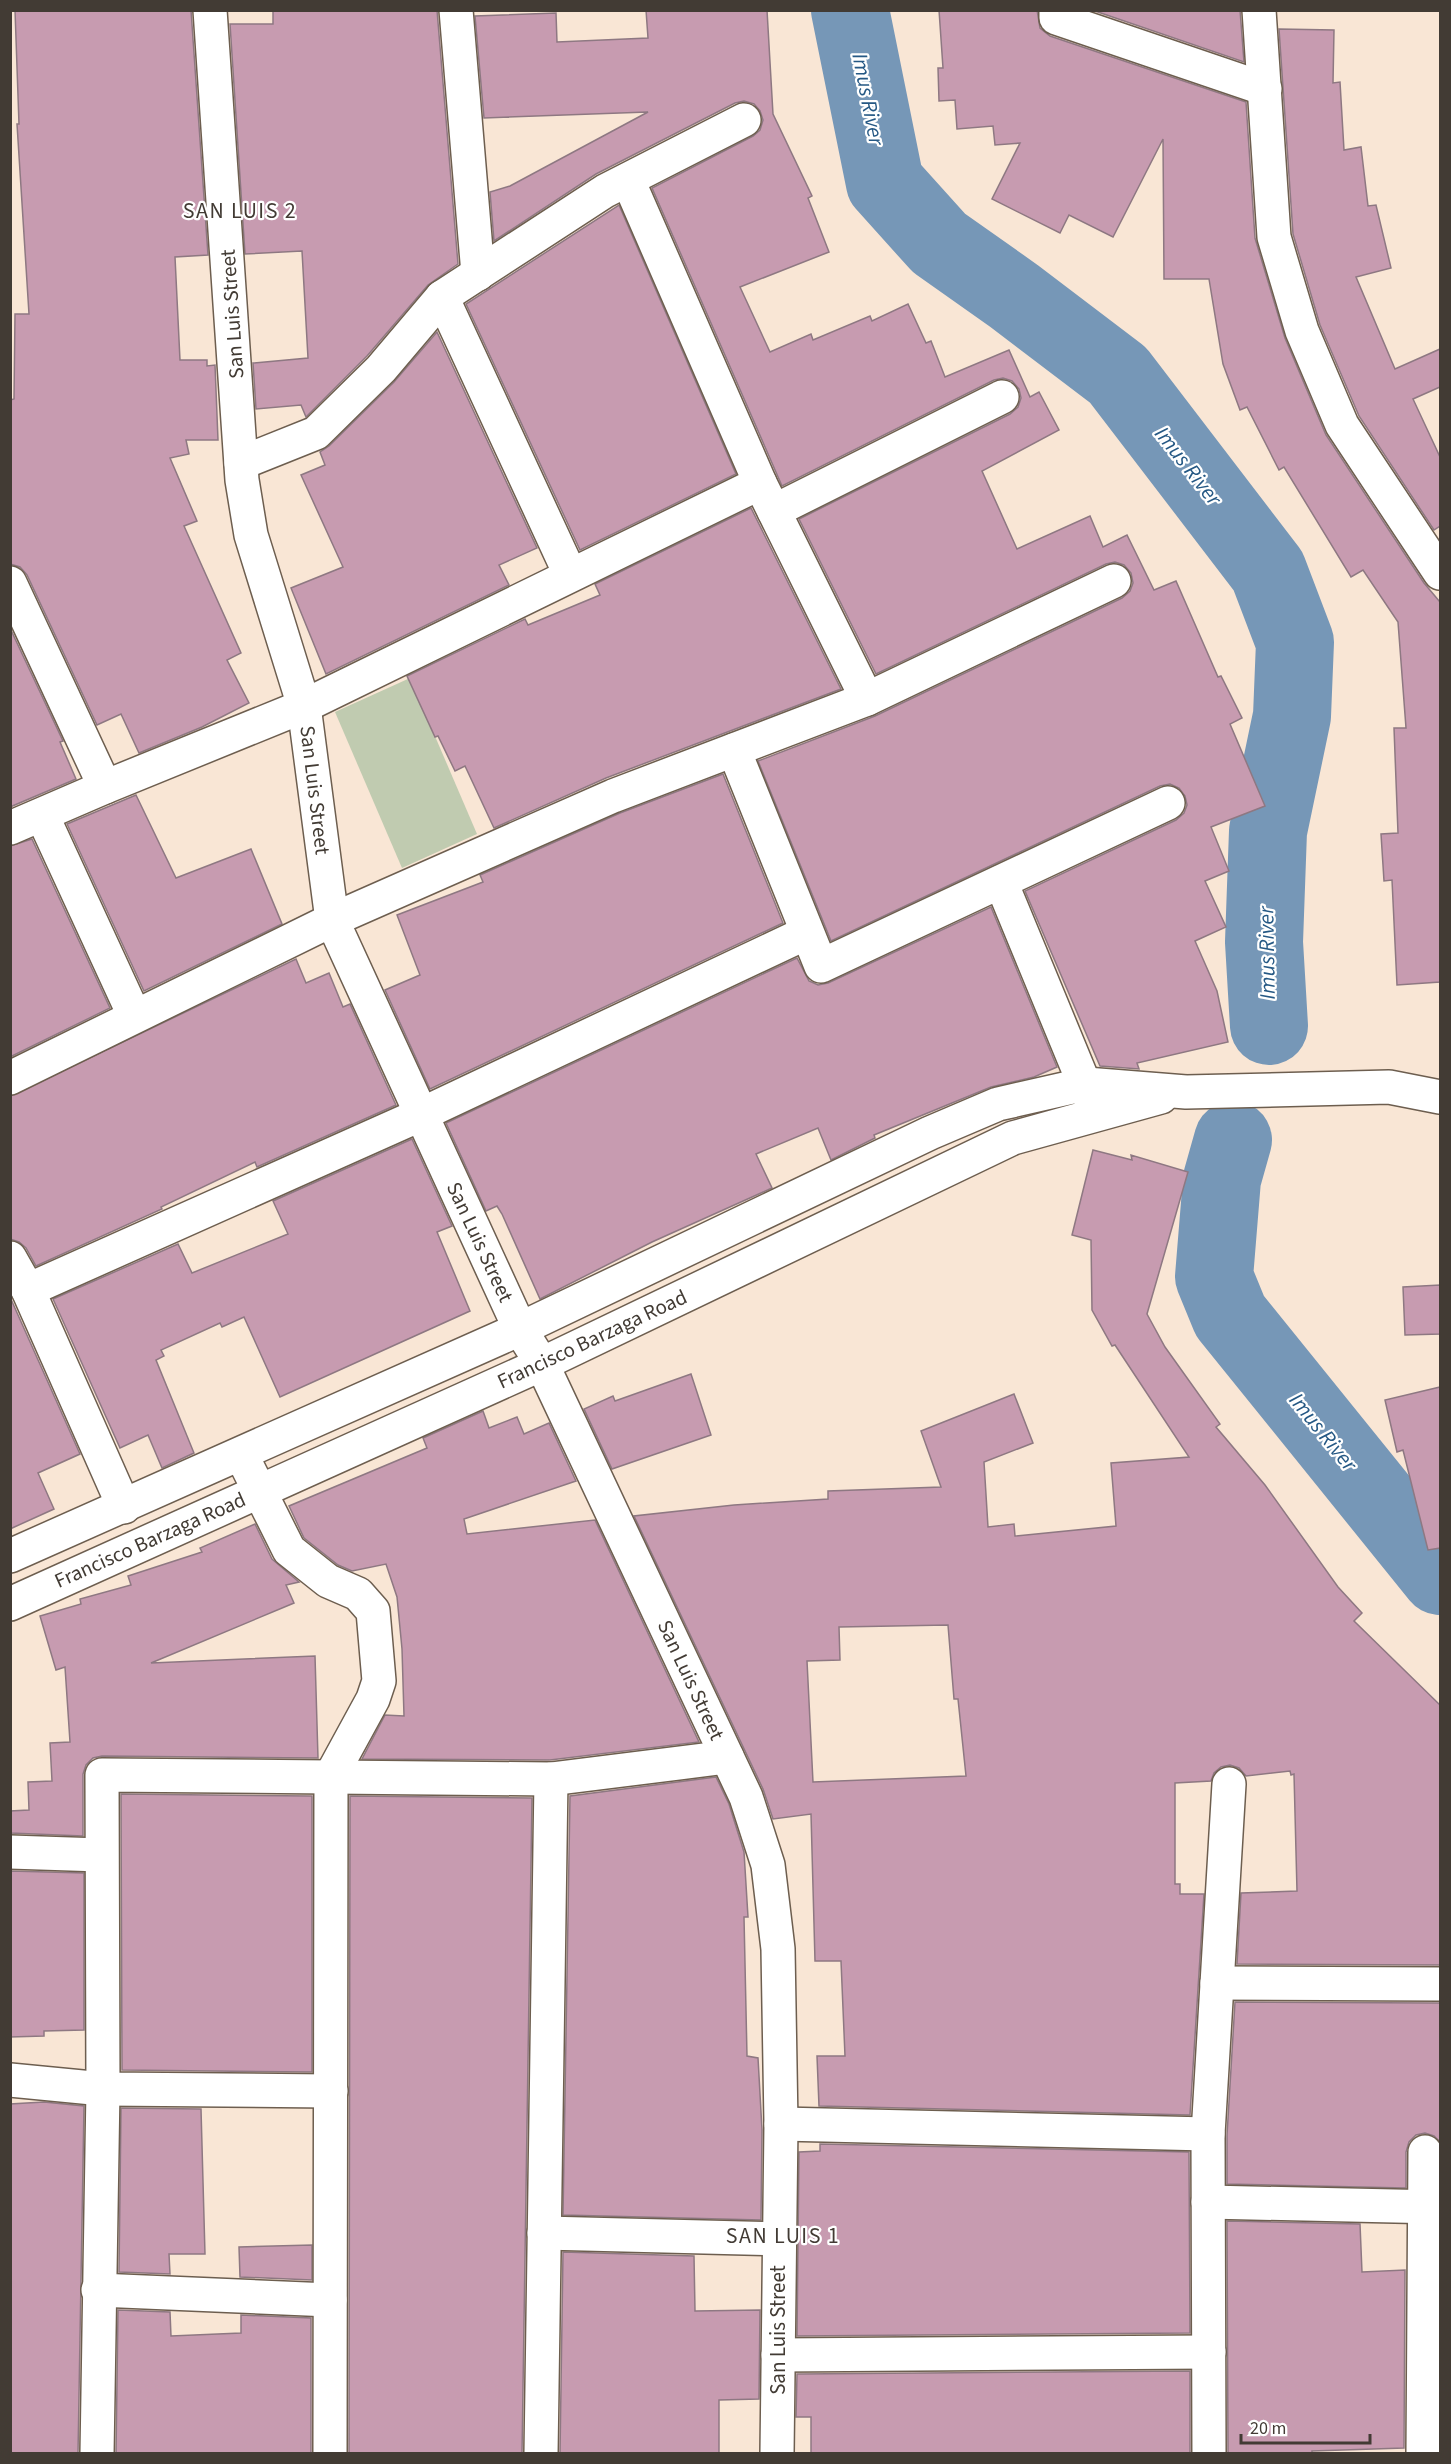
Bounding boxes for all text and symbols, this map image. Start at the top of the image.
water label: Imus River [843,50,893,149]
district label: SAN LUIS 2 [183,195,297,227]
street label: San Luis Street [213,248,251,380]
water label: Imus River [1147,419,1230,514]
street label: San Luis Street [292,724,338,856]
water label: Imus River [1250,905,1284,1000]
street label: San Luis Street [439,1177,521,1307]
street label: Francisco Barzaga Road [492,1282,692,1396]
water label: Imus River [1281,1386,1366,1479]
street label: Francisco Barzaga Road [50,1484,250,1596]
street label: San Luis Street [650,1615,732,1745]
district label: SAN LUIS 1 [726,2220,840,2252]
street label: San Luis Street [763,2265,793,2395]
scale bar [1241,2407,1370,2445]
text: 20 m [1250,2416,1286,2441]

